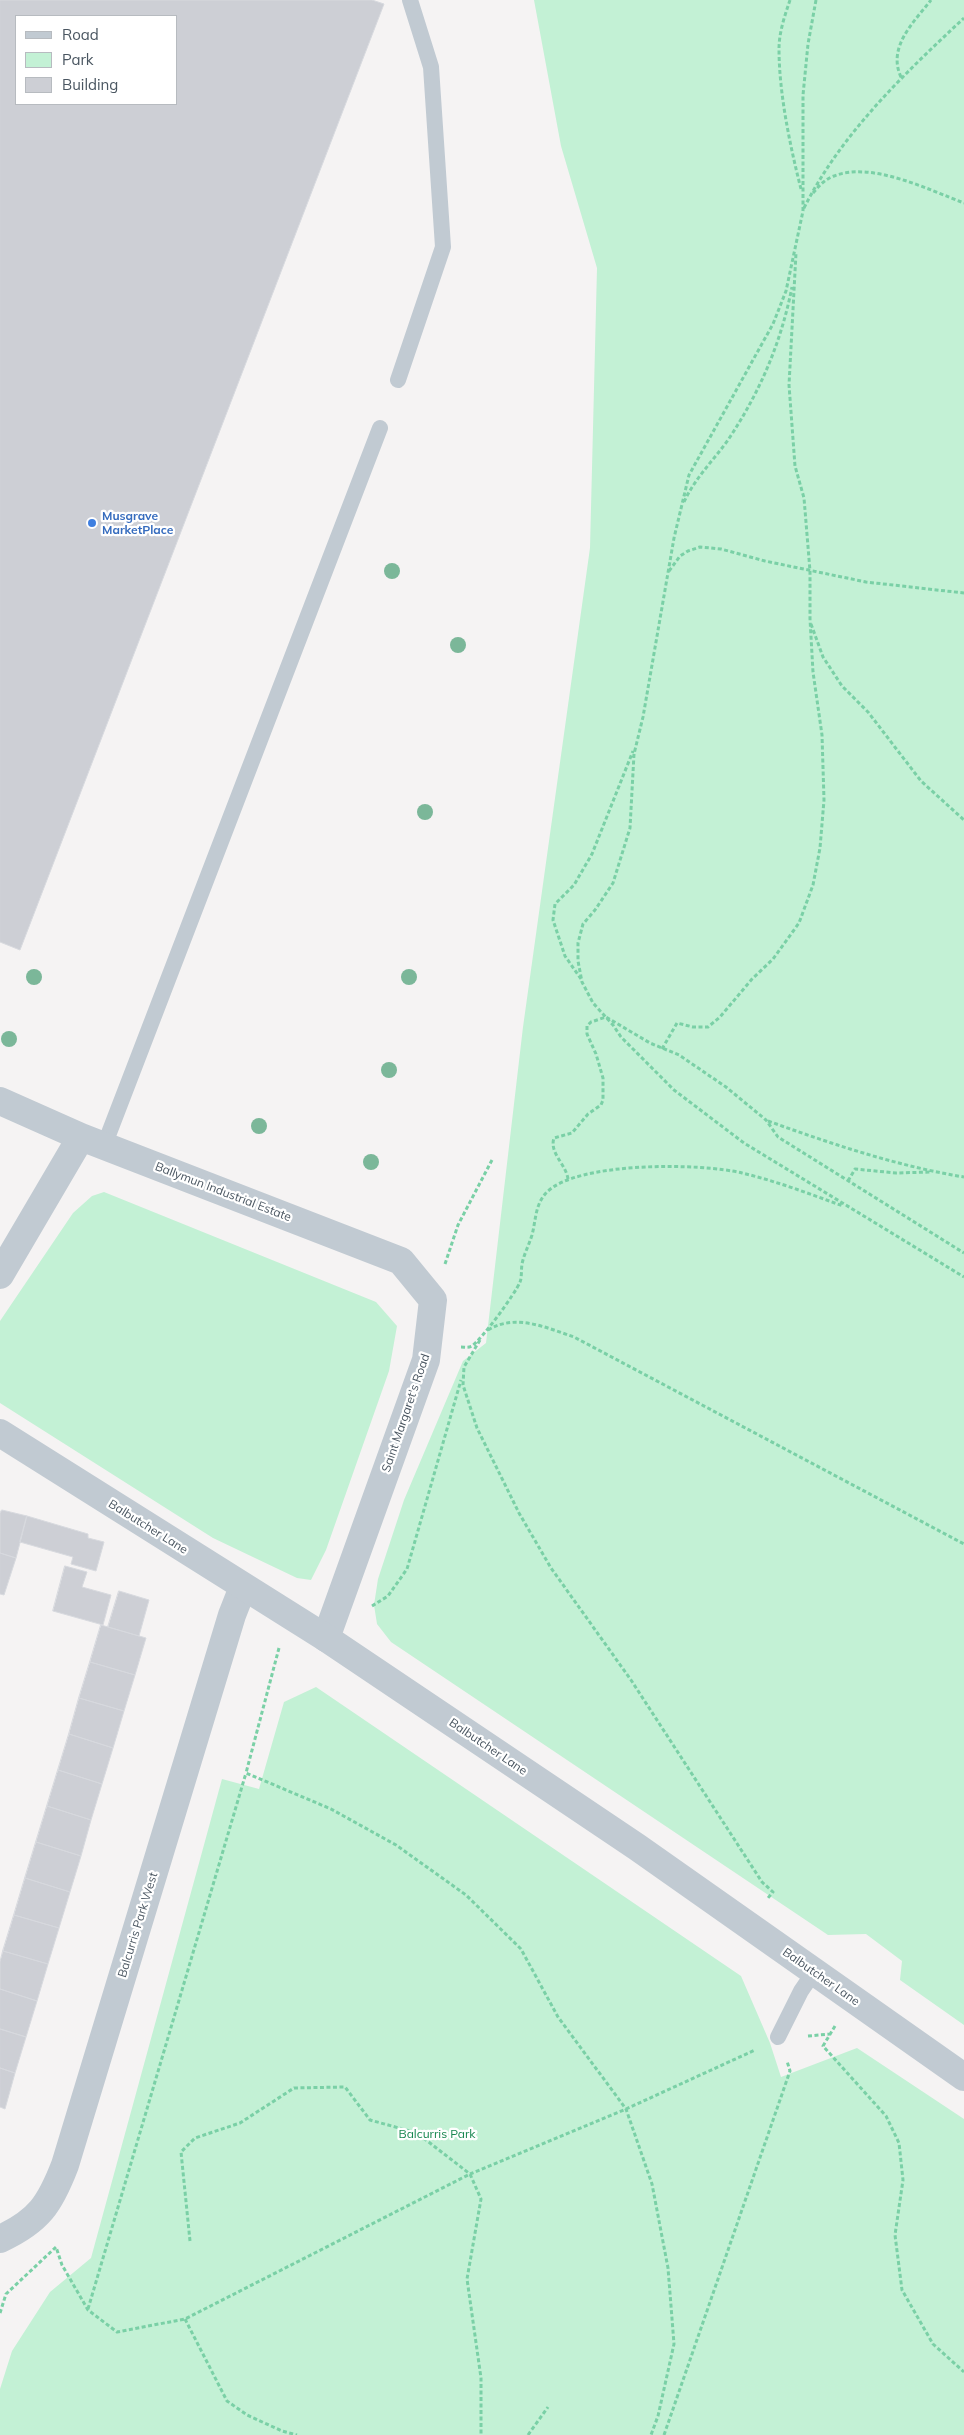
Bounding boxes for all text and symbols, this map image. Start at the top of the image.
legend [15,15,178,105]
text: Road [62,25,99,44]
text: Park [62,50,94,69]
text: Building [62,75,118,94]
place label: Musgrave MarketPlace [102,509,173,537]
marker: Musgrave MarketPlace [86,517,98,529]
street label: Ballymun Industrial Estate [153,1159,293,1225]
street label: Saint Margaret's Road [379,1352,433,1474]
street label: Balbutcher Lane [106,1497,190,1557]
street label: Balbutcher Lane [446,1716,530,1778]
street label: Balcurris Park West [115,1871,161,1979]
street label: Balbutcher Lane [780,1945,862,2009]
park label: Balcurris Park [399,2127,475,2141]

